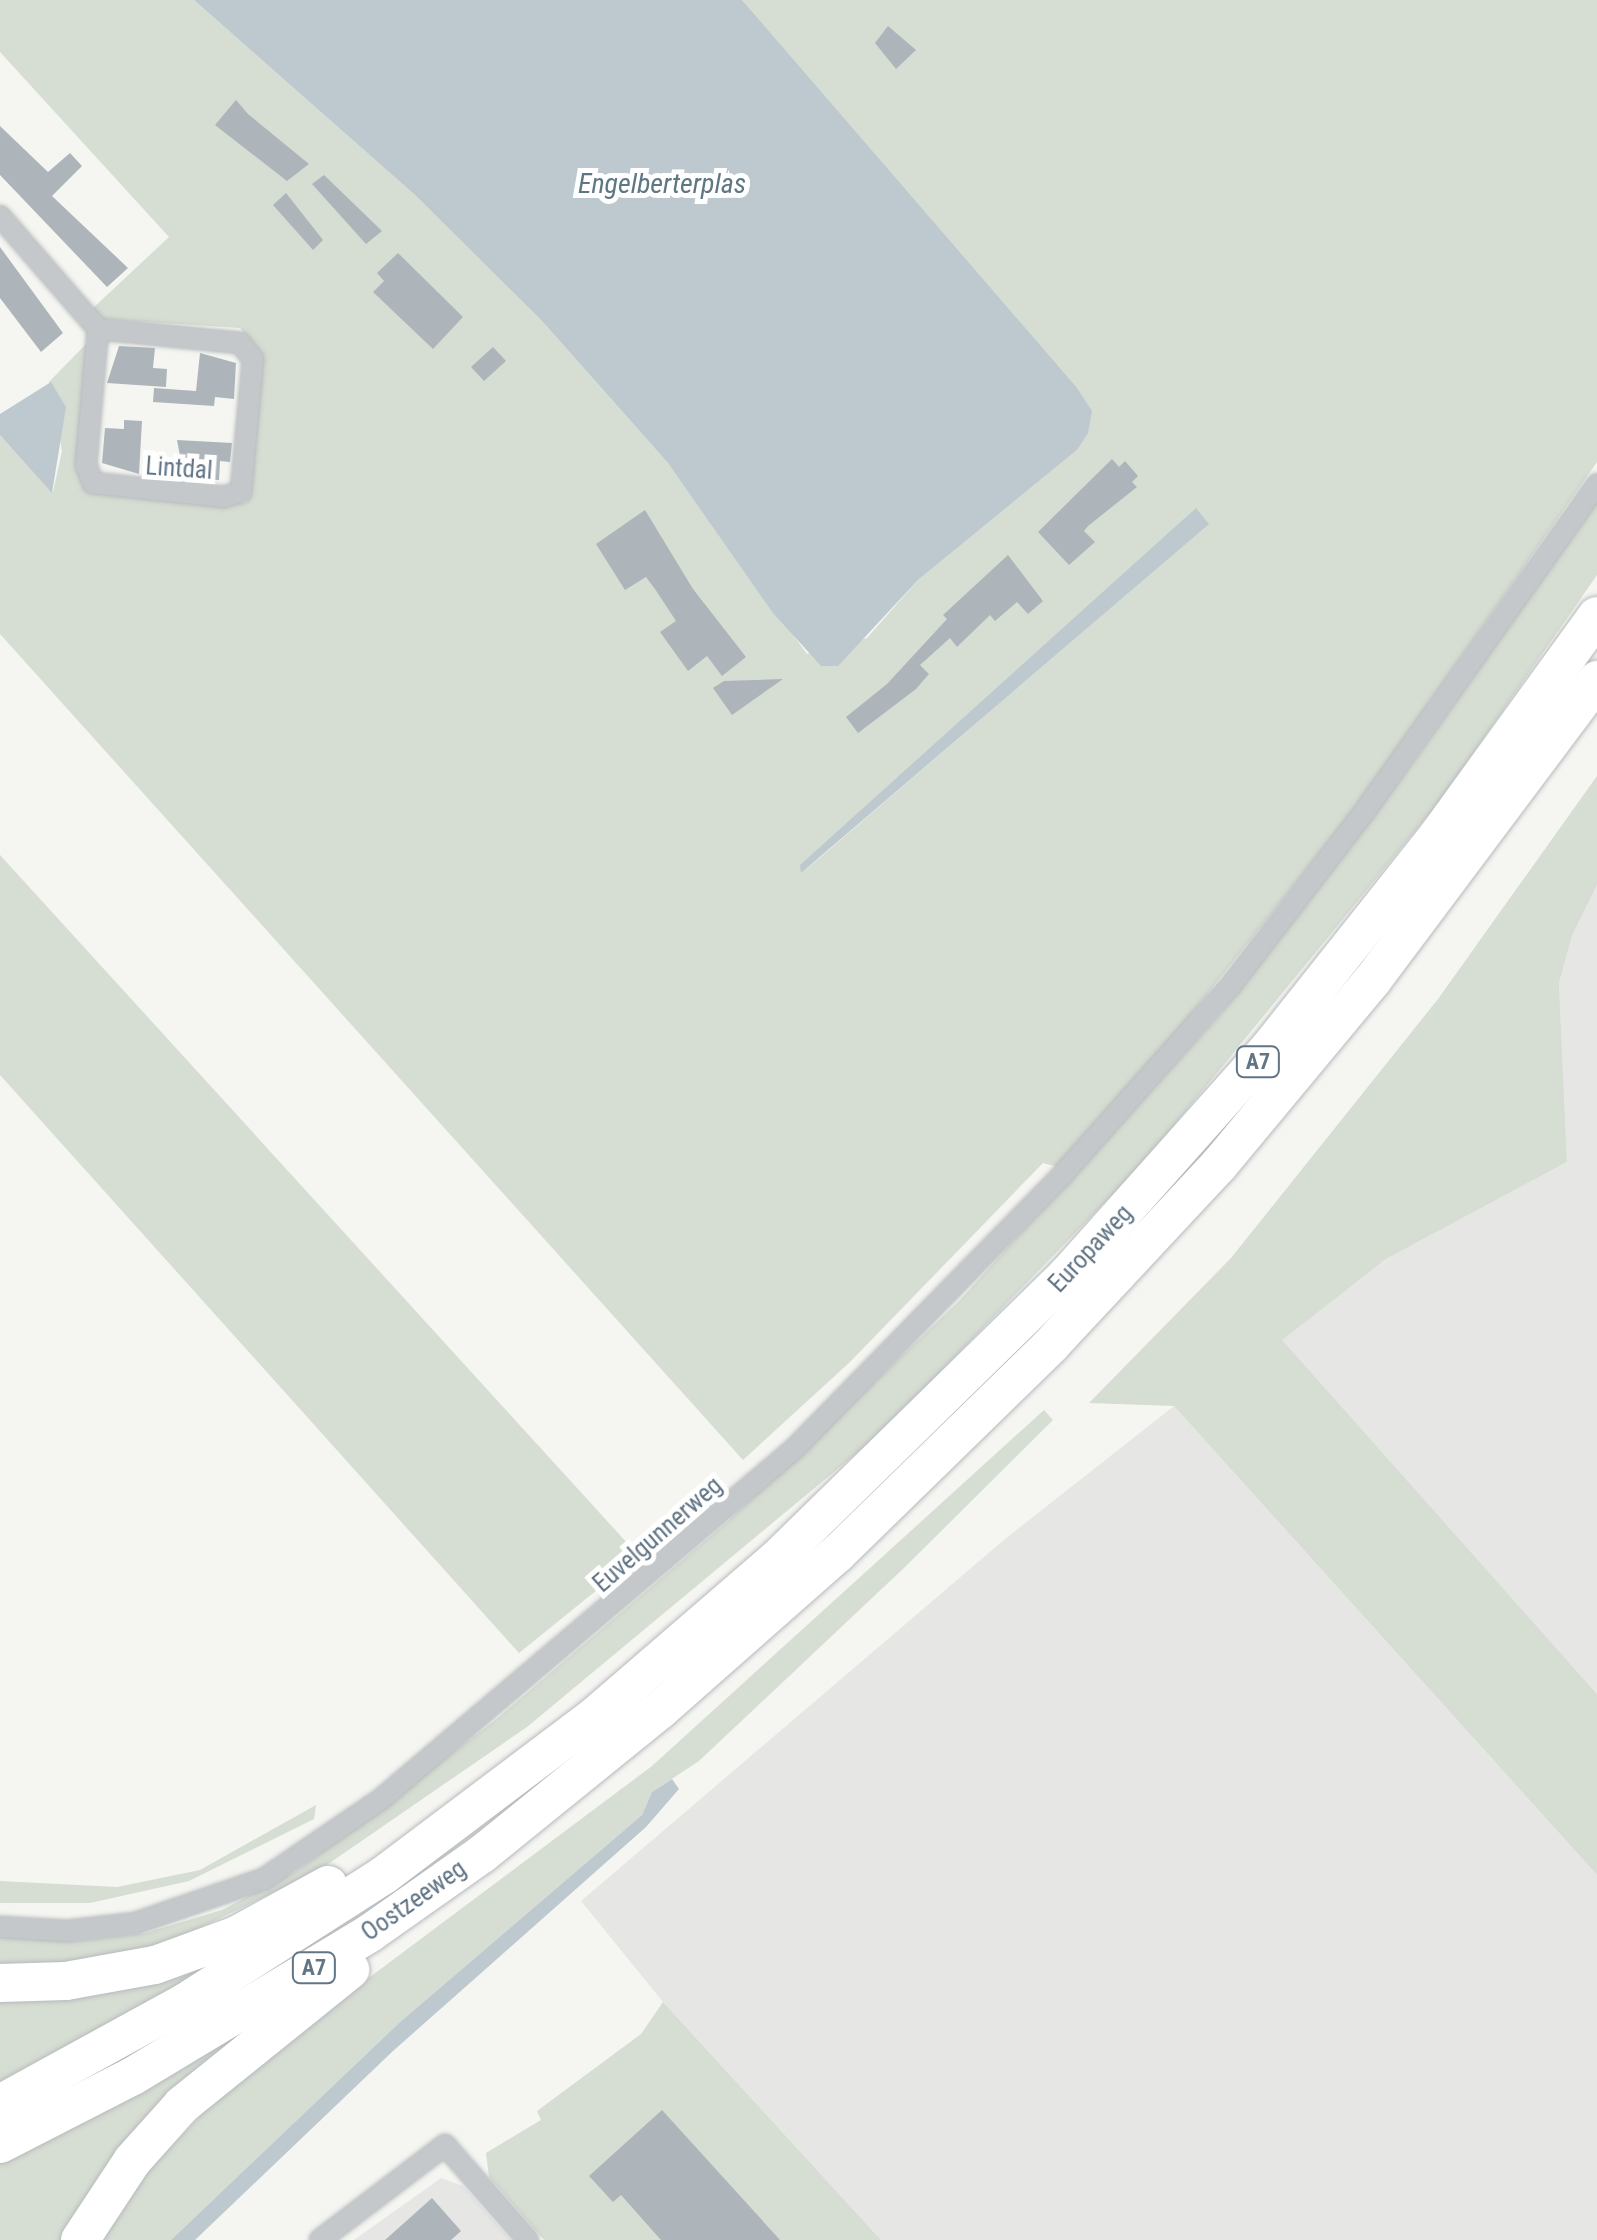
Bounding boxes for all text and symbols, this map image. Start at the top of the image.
water label: Engelberterplas [578,167,746,201]
street label: Lintdal [144,452,214,486]
road number: A7 [1236,1045,1280,1079]
street label: Europaweg [1043,1199,1139,1299]
street label: Euvelgunnerweg [587,1471,729,1599]
street label: Oostzeeweg [356,1854,472,1948]
road number: A7 [292,1951,336,1985]

